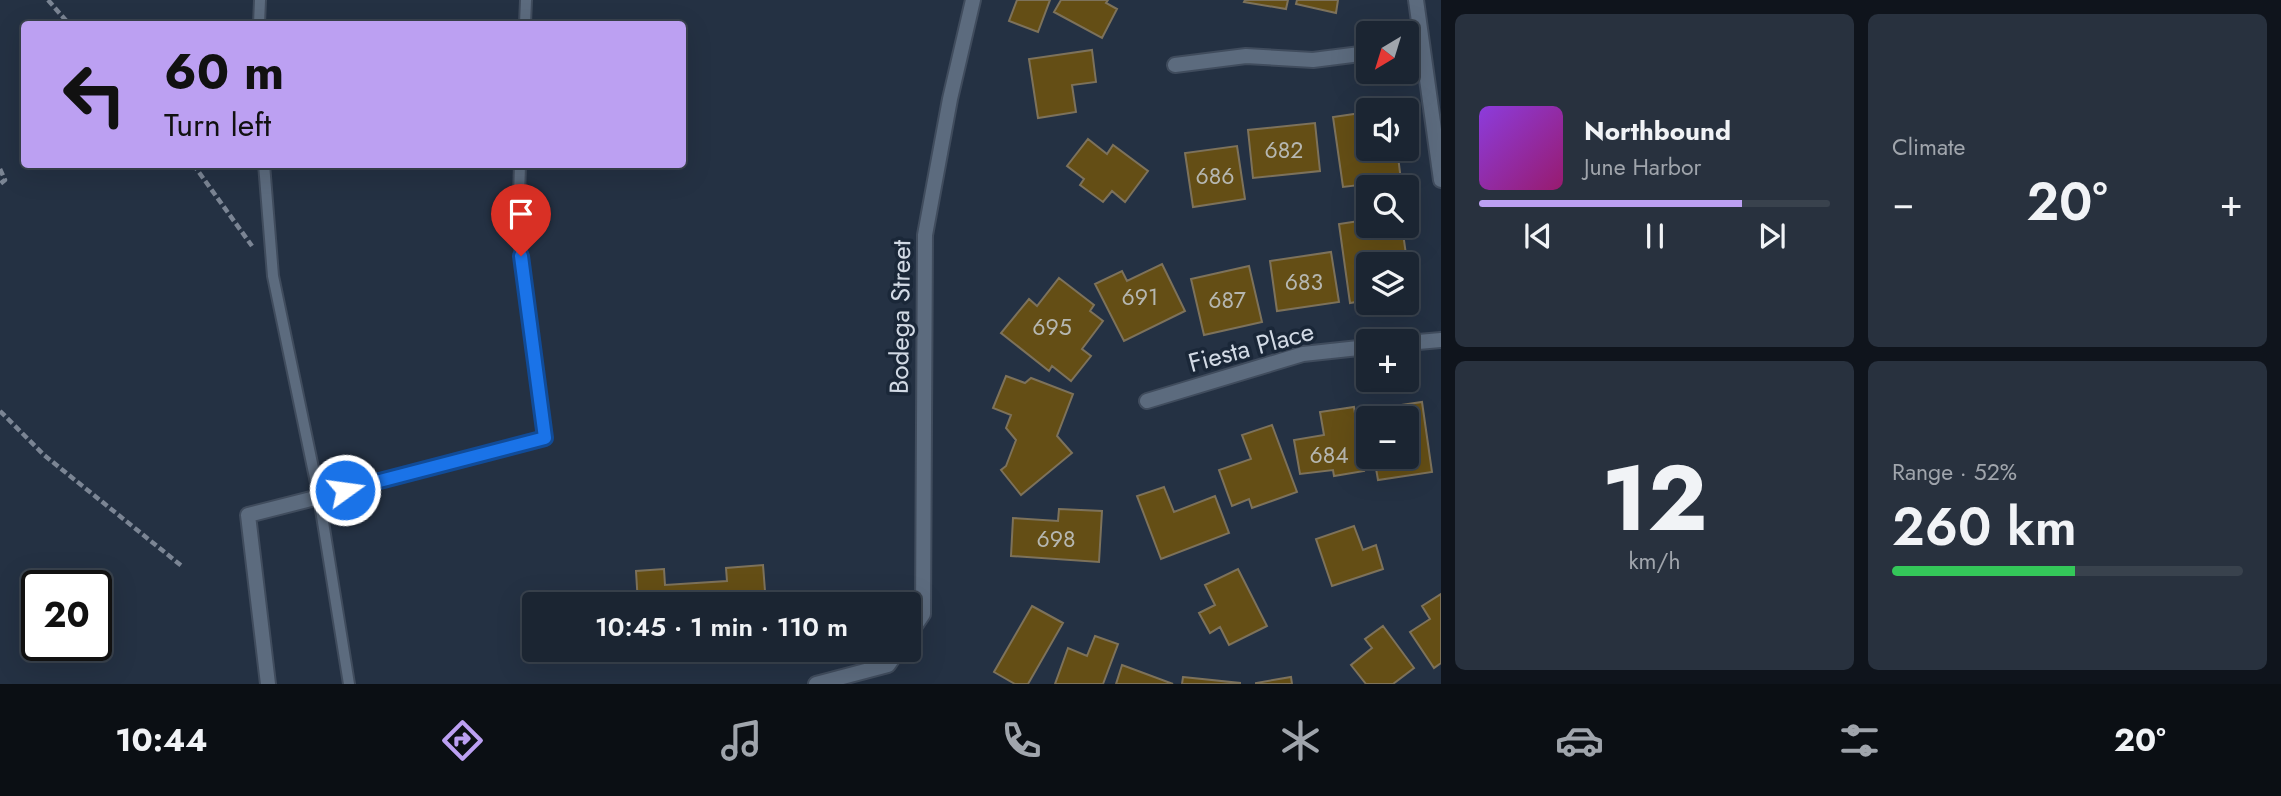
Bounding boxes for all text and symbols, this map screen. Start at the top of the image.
north arrow [1356,21,1419,84]
map controls [1356,21,1419,469]
text: 60 m [164,37,284,107]
icon: left [49,49,140,140]
button: sound [1356,98,1419,161]
text: Turn left [164,102,271,148]
text: Northbound [1584,112,1731,150]
text: Climate [1892,130,1965,164]
house number: 682 [1265,133,1303,167]
text: June Harbor [1584,150,1701,184]
house number: 686 [1195,159,1235,193]
text: 20° [2026,164,2108,240]
button: search [1356,175,1419,238]
text: − [1892,175,1914,230]
text: + [2220,175,2243,230]
pin [491,184,551,256]
icon: arrive [502,195,540,233]
icon: previous [1519,217,1557,255]
icon: pause [1636,217,1674,255]
icon: next [1753,217,1791,255]
street label: Bodega Street [880,239,920,394]
button: layers [1356,252,1419,315]
house number: 683 [1285,265,1323,299]
house number: 691 [1122,280,1158,314]
house number: 687 [1208,283,1246,317]
house number: 695 [1032,310,1072,344]
street label: Fiesta Place [1184,312,1318,382]
button: + [1356,329,1419,392]
button: − [1356,406,1419,469]
text: 12 [1601,433,1708,564]
house number: 684 [1309,438,1349,472]
position arrow [308,453,382,527]
text: Range · 52% [1892,455,2017,489]
text: 260 km [1892,489,2077,565]
house number: 698 [1036,522,1076,556]
text: km/h [1629,544,1680,578]
speed limit sign: 20 [21,570,112,661]
text: 10:45 · 1 min · 110 m [595,608,848,646]
icon: directions [438,716,487,765]
icon: music [717,716,766,765]
icon: phone [997,716,1046,765]
icon: climate [1276,716,1325,765]
icon: car [1555,716,1604,765]
icon: filters [1835,716,1884,765]
text: 10:44 [115,717,208,763]
text: 20° [2114,717,2166,763]

